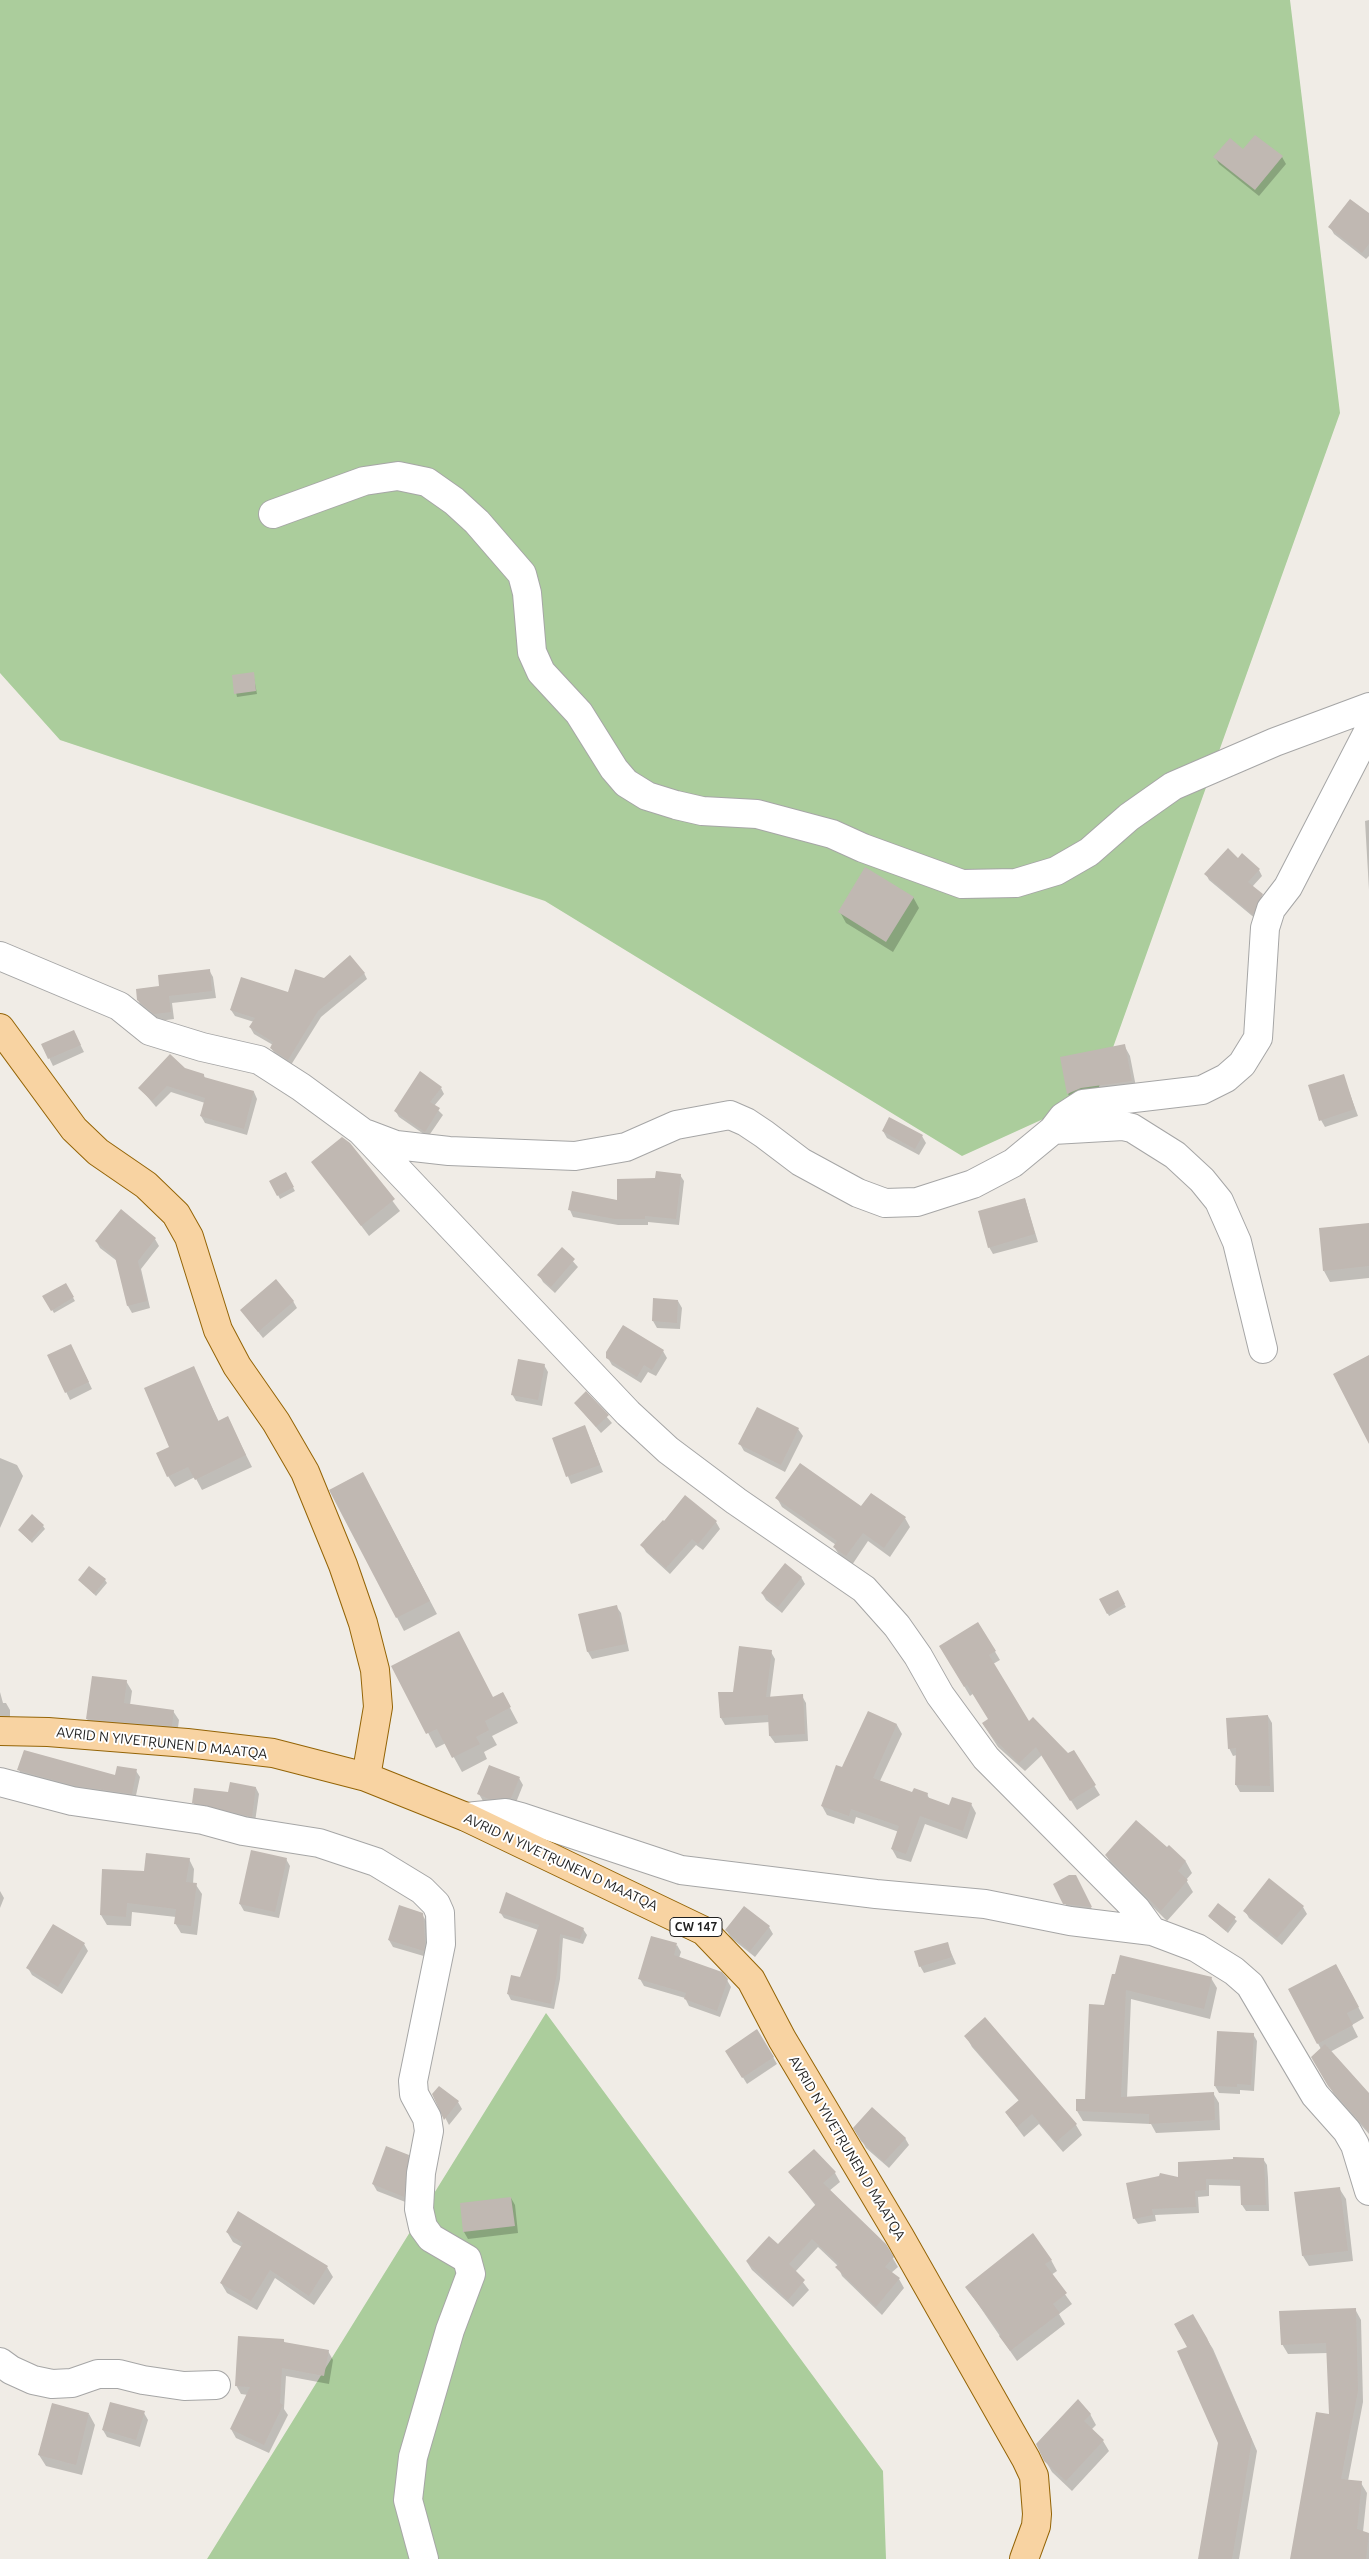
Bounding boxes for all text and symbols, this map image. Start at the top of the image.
street label: AVRID N YIVETṚUNEN D MAATQA [56,1724,268,1762]
street label: AVRID N YIVETṚUNEN D MAATQA [461,1810,661,1914]
road number: CW 147 [670,1918,722,1936]
street label: AVRID N YIVETṚUNEN D MAATQA [785,2053,909,2243]

